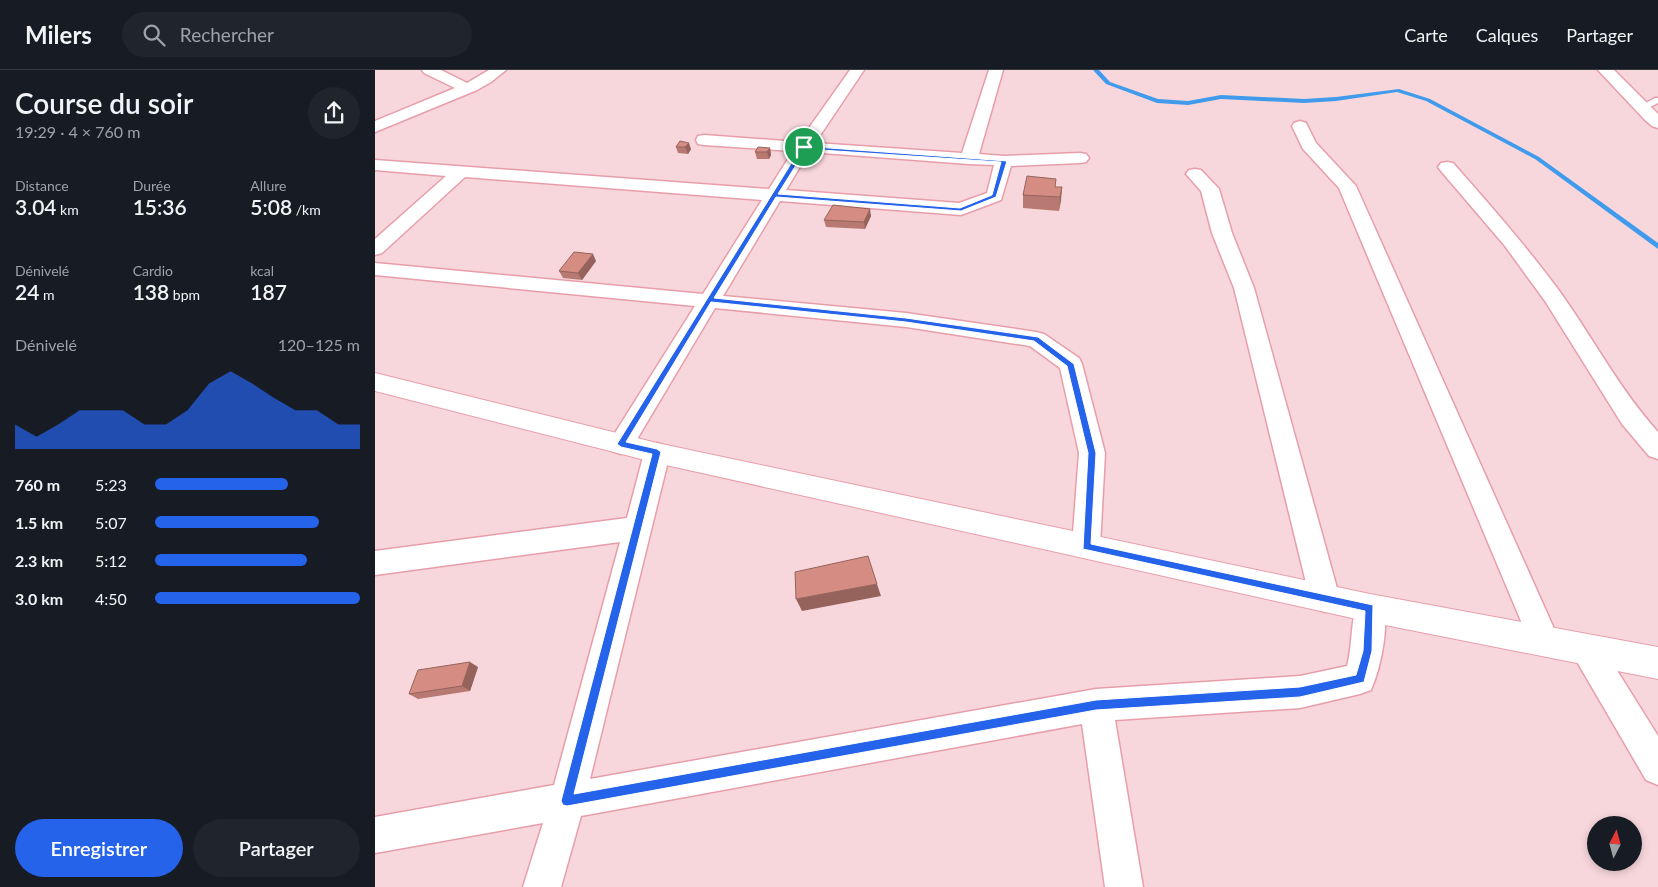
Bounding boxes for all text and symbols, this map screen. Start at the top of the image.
search box [122,12,472,57]
text: Milers [25,20,92,49]
icon: search [140,21,168,49]
text: Rechercher [180,23,274,46]
text: Carte [1404,24,1448,46]
text: Calques [1476,24,1538,46]
text: Partager [1566,24,1633,46]
text: Course du soir [15,86,193,120]
button: share [308,87,360,139]
text: 19:29 · 4 × 760 m [15,122,140,141]
pin [783,126,825,168]
icon: arrive [790,133,818,161]
text: Distance [15,177,69,194]
text: Durée [133,177,171,194]
text: Allure [250,177,286,194]
text: 3.04 [15,194,57,219]
text: 15:36 [133,194,187,219]
text: 5:08 [250,194,292,219]
text: km [57,201,79,218]
text: /km [292,201,321,218]
text: Dénivelé [15,262,69,279]
text: Cardio [133,262,173,279]
text: kcal [250,262,274,279]
text: 24 [15,279,39,304]
text: 138 [133,279,169,304]
text: 187 [250,279,287,304]
text: m [39,286,54,303]
text: bpm [169,286,200,303]
text: Dénivelé [15,335,77,354]
text: 120–125 m [278,335,360,354]
text: 760 m [15,475,60,494]
text: 5:23 [95,475,127,494]
text: 1.5 km [15,513,63,532]
text: 5:07 [95,513,127,532]
text: 2.3 km [15,551,63,570]
text: 5:12 [95,551,127,570]
text: 3.0 km [15,589,63,608]
text: 4:50 [95,589,127,608]
north arrow [1587,816,1643,871]
map controls [1587,816,1642,871]
button: Enregistrer [15,819,183,877]
button: Partager [193,819,360,877]

